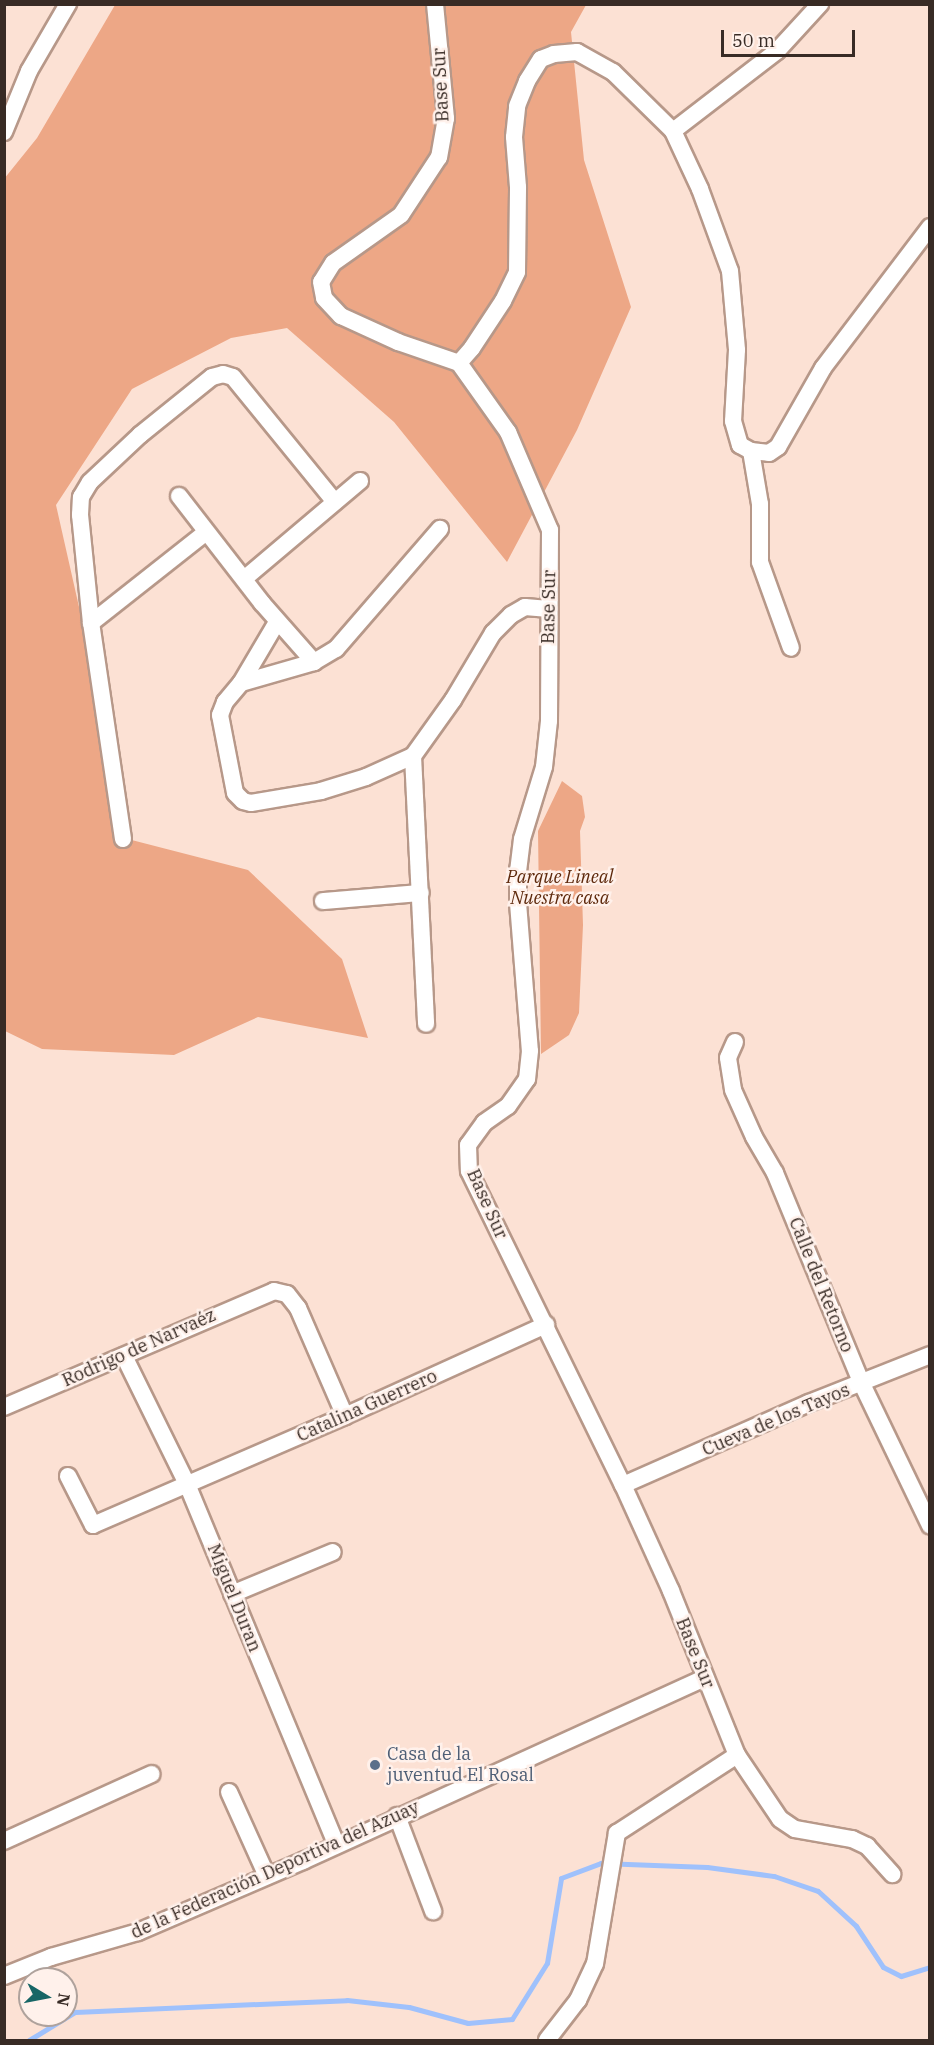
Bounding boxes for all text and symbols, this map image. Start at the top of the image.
scale bar [724,18,858,56]
text: 50 m [732,29,775,52]
street label: Base Sur [428,47,454,123]
street label: Base Sur [538,570,560,644]
park label: Parque Lineal Nuestra casa [506,867,614,910]
street label: Base Sur [462,1166,512,1242]
street label: Calle del Retorno [784,1214,858,1356]
street label: Rodrigo de Narvaéz [59,1304,219,1392]
street label: Catalina Guerrero [293,1365,441,1447]
street label: Cueva de los Tayos [699,1379,853,1461]
street label: Miguel Duran [203,1541,265,1655]
street label: Base Sur [671,1615,719,1691]
place label: Casa de la juventud El Rosal [387,1744,534,1786]
marker: Casa de la juventud El Rosal [368,1758,382,1772]
street label: de la Federación Deportiva del Azuay [127,1796,423,1944]
north arrow [18,1967,78,2027]
text: N [53,1992,75,2008]

